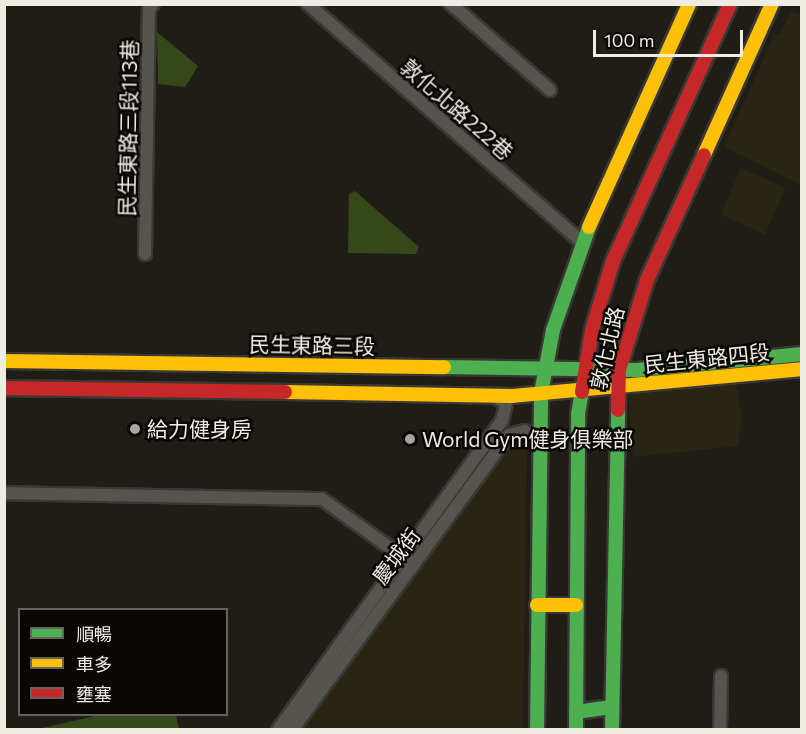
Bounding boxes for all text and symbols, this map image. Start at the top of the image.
scale bar [596,18,746,56]
text: 100 m [604,29,654,51]
street label: 民生東路三段113巷 [114,39,142,217]
street label: 敦化北路222巷 [396,54,518,164]
street label: 敦化北路 [585,304,629,392]
street label: 民生東路三段 [249,331,375,359]
street label: 民生東路四段 [643,339,771,377]
place label: 給力健身房 [147,416,252,442]
marker: 給力健身房 [128,422,142,436]
place label: World Gym健身俱樂部 [422,426,633,452]
marker: World Gym健身俱樂部 [403,432,417,446]
street label: 慶城街 [367,523,425,589]
legend [18,608,228,716]
text: 順暢 [76,623,112,645]
text: 車多 [76,653,112,675]
text: 壅塞 [76,683,112,705]

